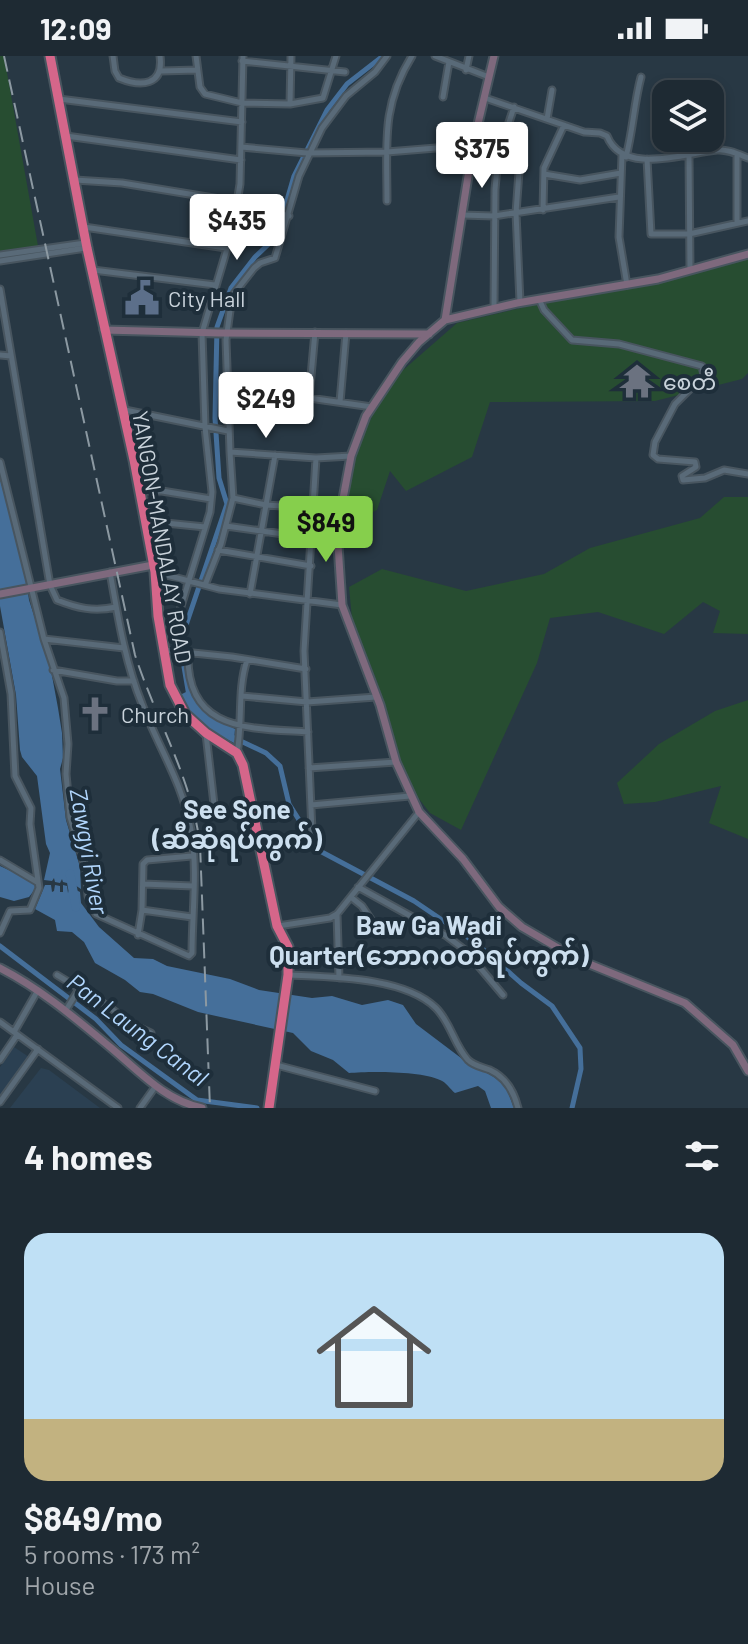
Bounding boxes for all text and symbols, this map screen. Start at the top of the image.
text: 12:09 [40,10,111,46]
map controls [652,80,724,152]
button: layers [652,80,724,152]
pin: $375 [435,122,529,190]
text: $375 [454,132,510,163]
pin: $435 [190,194,284,262]
text: $435 [208,204,266,235]
public building icon: City Hall [123,279,161,317]
place label: City Hall [168,285,245,311]
temple icon: စေတီ [618,362,656,400]
place label: စေတီ [663,367,716,394]
pin: $249 [219,372,313,440]
text: $249 [237,382,295,413]
street label: YANGON-MANDALAY ROAD [128,409,198,665]
pin: $849 [279,496,373,564]
text: $849 [297,506,355,537]
church icon: Church [76,695,114,733]
place label: Church [121,701,189,727]
water label: Zawgyi River [65,786,116,918]
district label: See Sone (ဆီဆုံရပ်ကွက်) [151,793,323,862]
district label: Baw Ga Wadi Quarter(ဘောဂ၀တီရပ်ကွက်) [269,909,590,978]
water label: Pan Laung Canal [62,967,215,1092]
icon: filters [680,1134,724,1178]
text: 4 homes [24,1136,153,1177]
icon: home [302,1285,446,1429]
text: $849/mo [24,1497,163,1538]
text: 5 rooms · 173 m² [24,1538,200,1569]
text: House [24,1569,95,1600]

